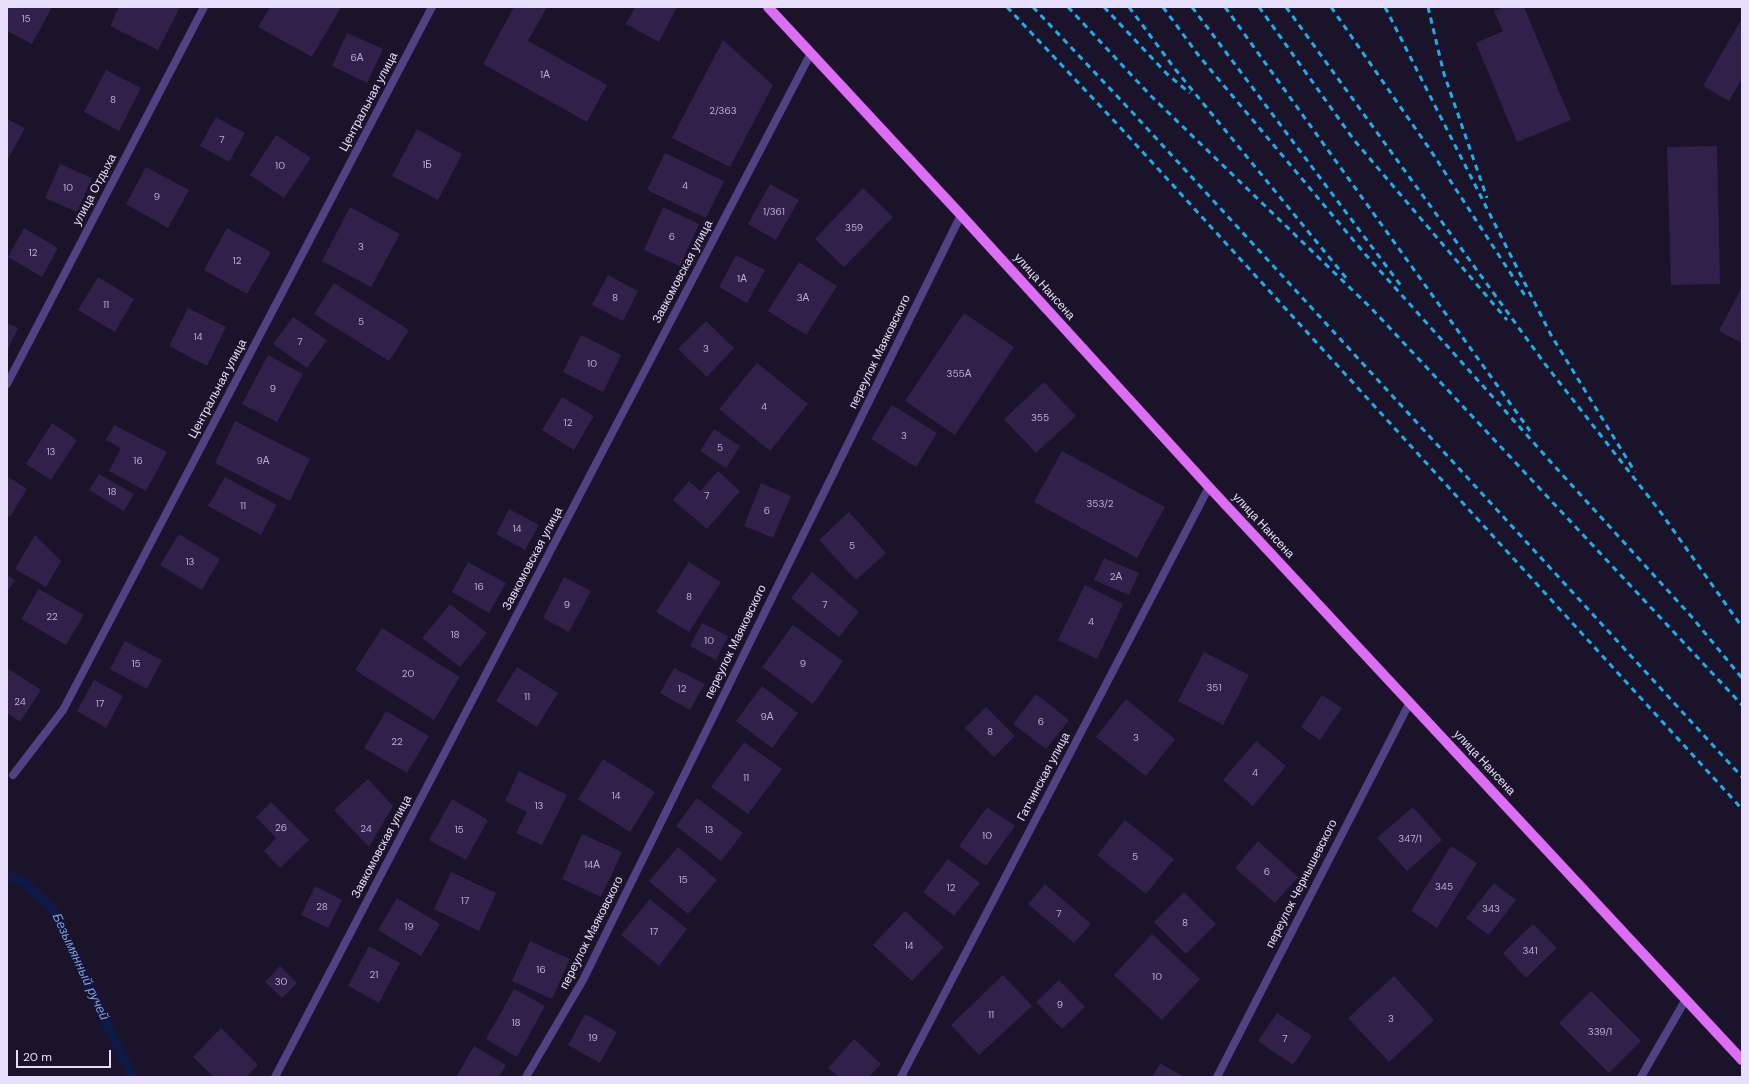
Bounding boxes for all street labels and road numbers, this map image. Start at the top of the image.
street label: Центральная улица [337,50,401,154]
street label: улица Отдыха [70,152,120,228]
street label: Завкомовская улица [650,218,716,326]
street label: улица Нансена [1011,251,1077,323]
street label: переулок Маяковского [846,293,914,411]
street label: Центральная улица [186,337,250,441]
street label: улица Нансена [1229,490,1297,562]
street label: Завкомовская улица [500,505,566,613]
street label: переулок Маяковского [702,583,770,701]
street label: улица Нансена [1450,727,1518,799]
street label: Гатчинская улица [1015,730,1073,824]
street label: Завкомовская улица [349,793,415,901]
street label: переулок Чернышевского [1263,817,1341,951]
street label: переулок Маяковского [557,874,627,992]

